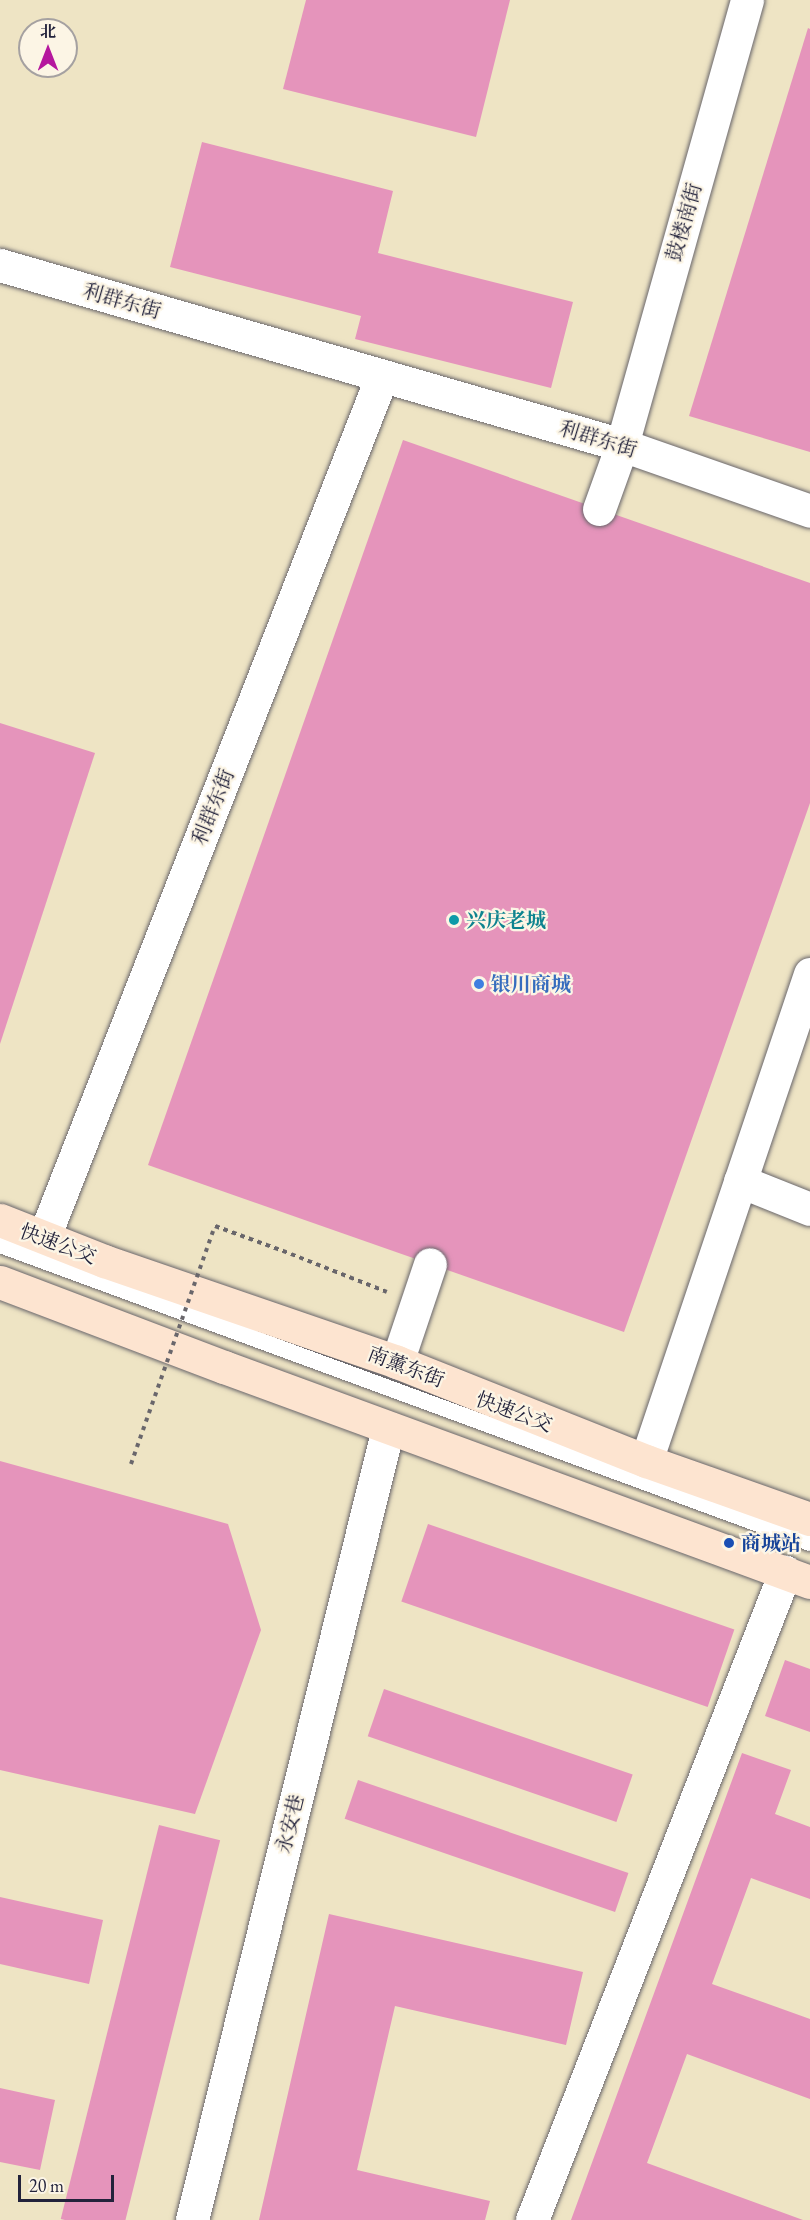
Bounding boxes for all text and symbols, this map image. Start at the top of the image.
north arrow [18,18,78,78]
text: 北 [40,21,56,42]
street label: 鼓楼南街 [661,180,707,264]
street label: 利群东街 [80,278,164,324]
street label: 利群东街 [556,416,640,462]
street label: 利群东街 [187,765,239,849]
place label: 兴庆老城 [466,908,546,932]
marker: 兴庆老城 [447,913,461,927]
place label: 银川商城 [491,972,571,996]
marker: 银川商城 [472,977,486,991]
street label: 快速公交 [16,1219,100,1269]
street label: 南薰东街 [364,1341,448,1393]
street label: 快速公交 [472,1387,556,1437]
place label: 商城站 [741,1531,801,1555]
marker: 商城站 [722,1536,736,1550]
street label: 永安巷 [271,1792,309,1856]
scale bar [21,2163,117,2201]
text: 20 m [29,2174,64,2197]

